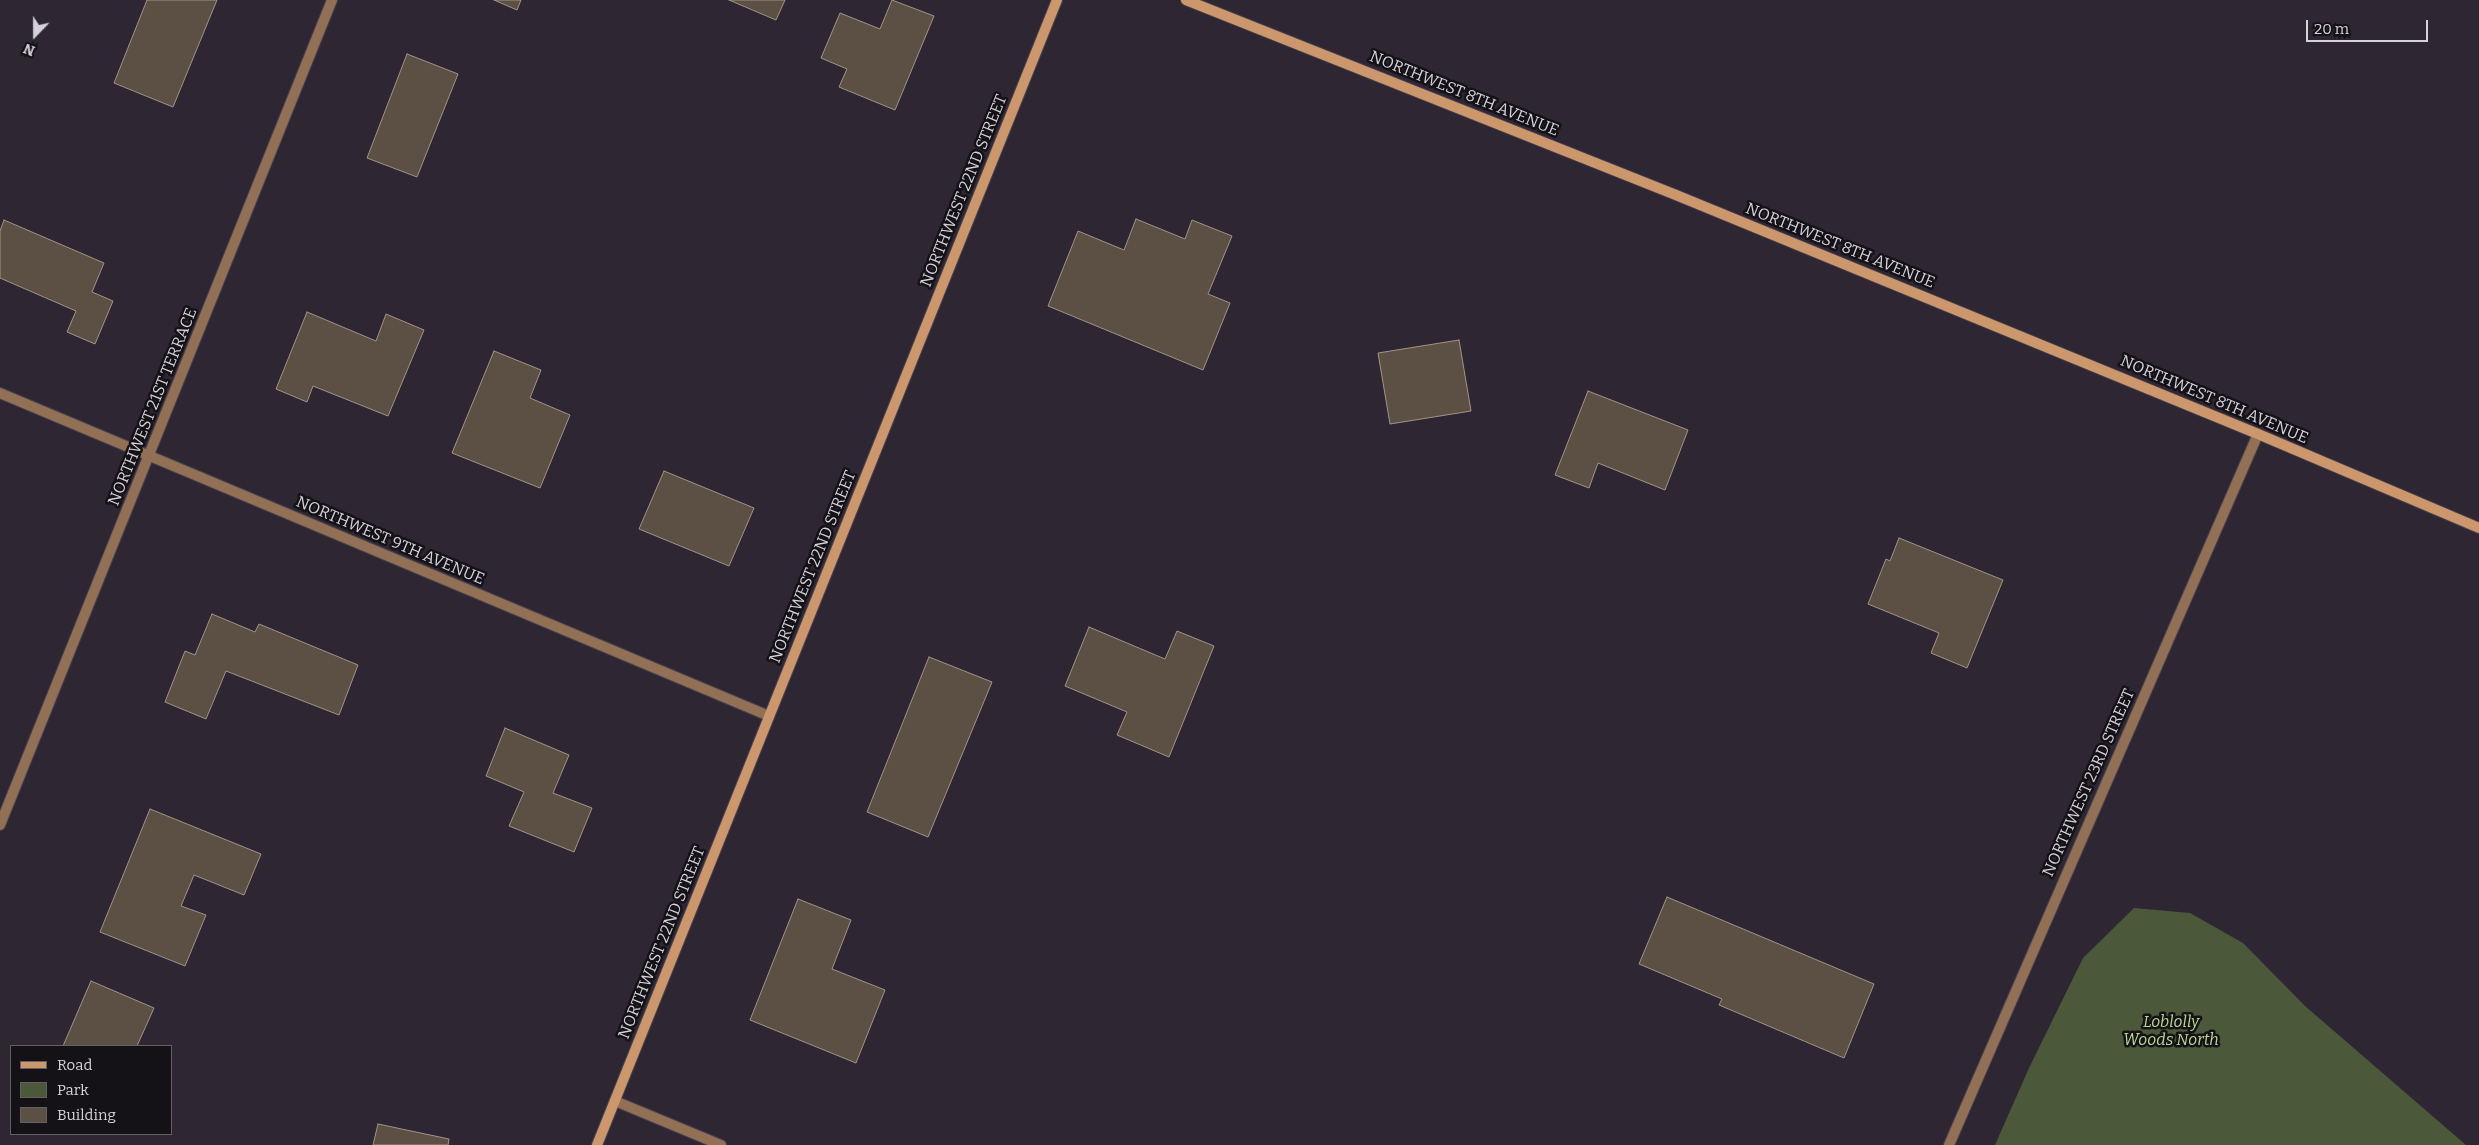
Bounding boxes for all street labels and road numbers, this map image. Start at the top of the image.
street label: NORTHWEST 8TH AVENUE [1367,47,1561,141]
street label: NORTHWEST 22ND STREET [917,92,1011,290]
street label: NORTHWEST 8TH AVENUE [1743,199,1937,293]
street label: NORTHWEST 21ST TERRACE [104,305,202,509]
street label: NORTHWEST 8TH AVENUE [2117,352,2311,448]
street label: NORTHWEST 22ND STREET [766,468,860,666]
street label: NORTHWEST 9TH AVENUE [293,493,487,589]
street label: NORTHWEST 23RD STREET [2039,686,2139,880]
street label: NORTHWEST 22ND STREET [615,844,709,1042]

